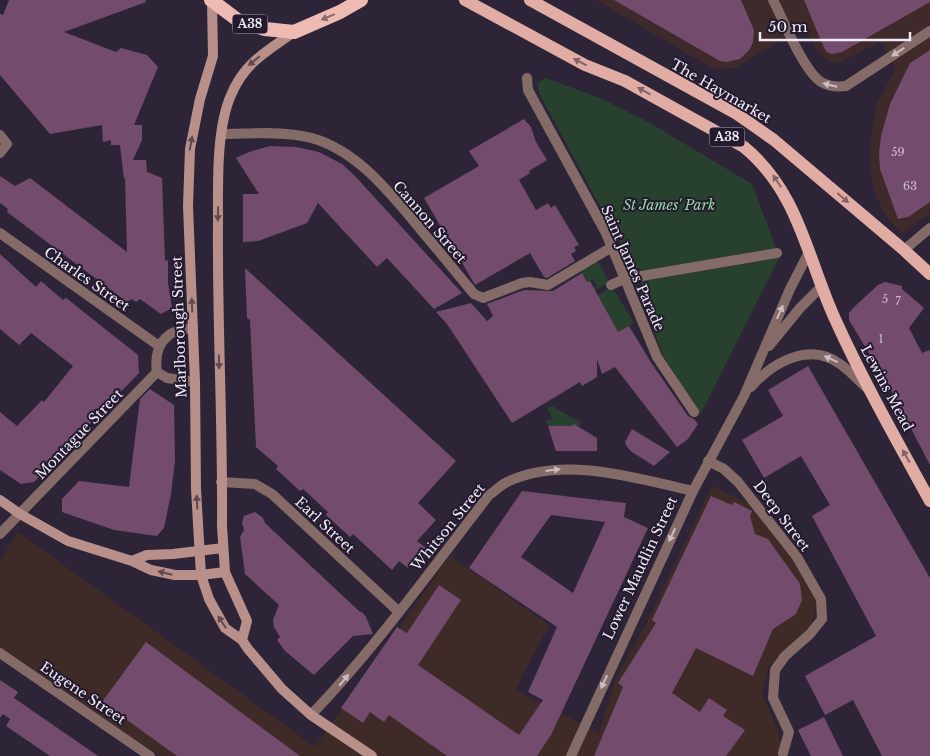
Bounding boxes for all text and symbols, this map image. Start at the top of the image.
scale bar [760,10,910,42]
one-way arrow [320,13,335,21]
road number: A38 [232,14,268,34]
text: 50 m [768,17,808,36]
one-way arrow [891,47,905,57]
one-way arrow [248,55,261,66]
street label: The Haymarket [668,55,775,127]
one-way arrow [572,58,587,66]
one-way arrow [823,81,838,89]
one-way arrow [637,87,650,96]
road number: A38 [710,128,744,146]
one-way arrow [188,134,196,150]
house number: 59 [891,145,905,159]
one-way arrow [772,174,781,188]
street label: Cannon Street [389,177,471,267]
house number: 63 [903,179,917,193]
one-way arrow [836,193,849,204]
park label: St James' Park [623,196,715,214]
street label: Saint James Parade [597,202,669,334]
one-way arrow [214,206,222,222]
street label: Charles Street [41,243,134,316]
street label: Marlborough Street [168,255,190,398]
house number: 5 [882,292,888,306]
house number: 7 [895,294,901,308]
one-way arrow [187,297,195,313]
one-way arrow [777,305,785,319]
house number: 1 [879,332,884,346]
street label: Lewins Mead [857,342,917,435]
one-way arrow [215,355,223,371]
one-way arrow [824,355,838,363]
street label: Montague Street [31,385,127,483]
one-way arrow [901,450,910,463]
one-way arrow [545,466,561,474]
street label: Deep Street [750,477,815,556]
street label: Whitson Street [406,479,489,575]
street label: Earl Street [291,493,359,558]
street label: Lower Maudlin Street [599,493,681,643]
one-way arrow [193,494,201,510]
one-way arrow [668,528,676,542]
one-way arrow [158,569,173,577]
one-way arrow [218,616,227,629]
street label: Eugene Street [37,658,130,729]
one-way arrow [339,673,350,686]
one-way arrow [600,675,608,689]

